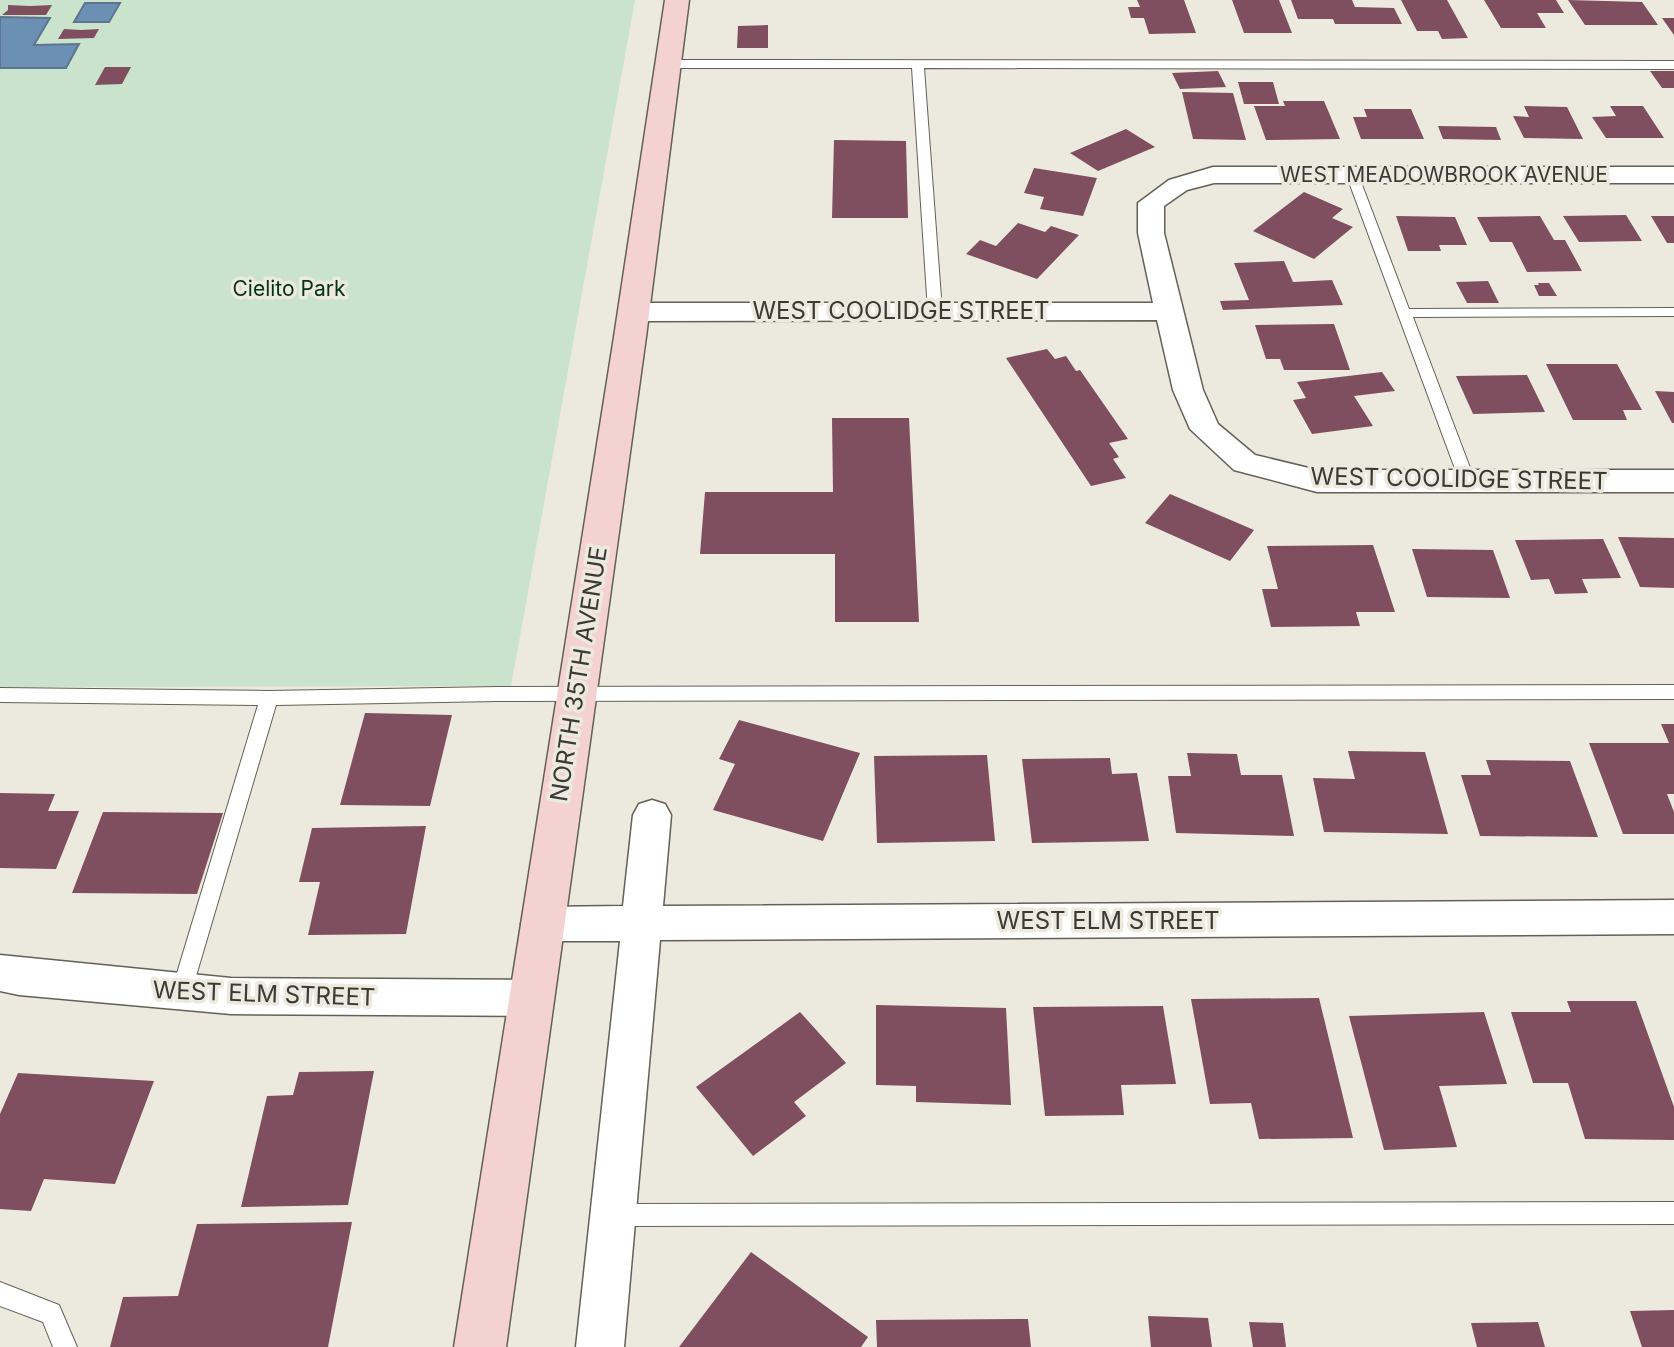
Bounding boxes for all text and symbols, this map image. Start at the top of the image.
street label: WEST MEADOWBROOK AVENUE [1280,162,1608,187]
park label: Cielito Park [233,276,346,301]
street label: WEST COOLIDGE STREET [752,296,1050,325]
street label: WEST COOLIDGE STREET [1310,461,1608,496]
street label: NORTH 35TH AVENUE [544,544,613,803]
street label: WEST ELM STREET [997,906,1219,935]
street label: WEST ELM STREET [152,975,376,1012]

